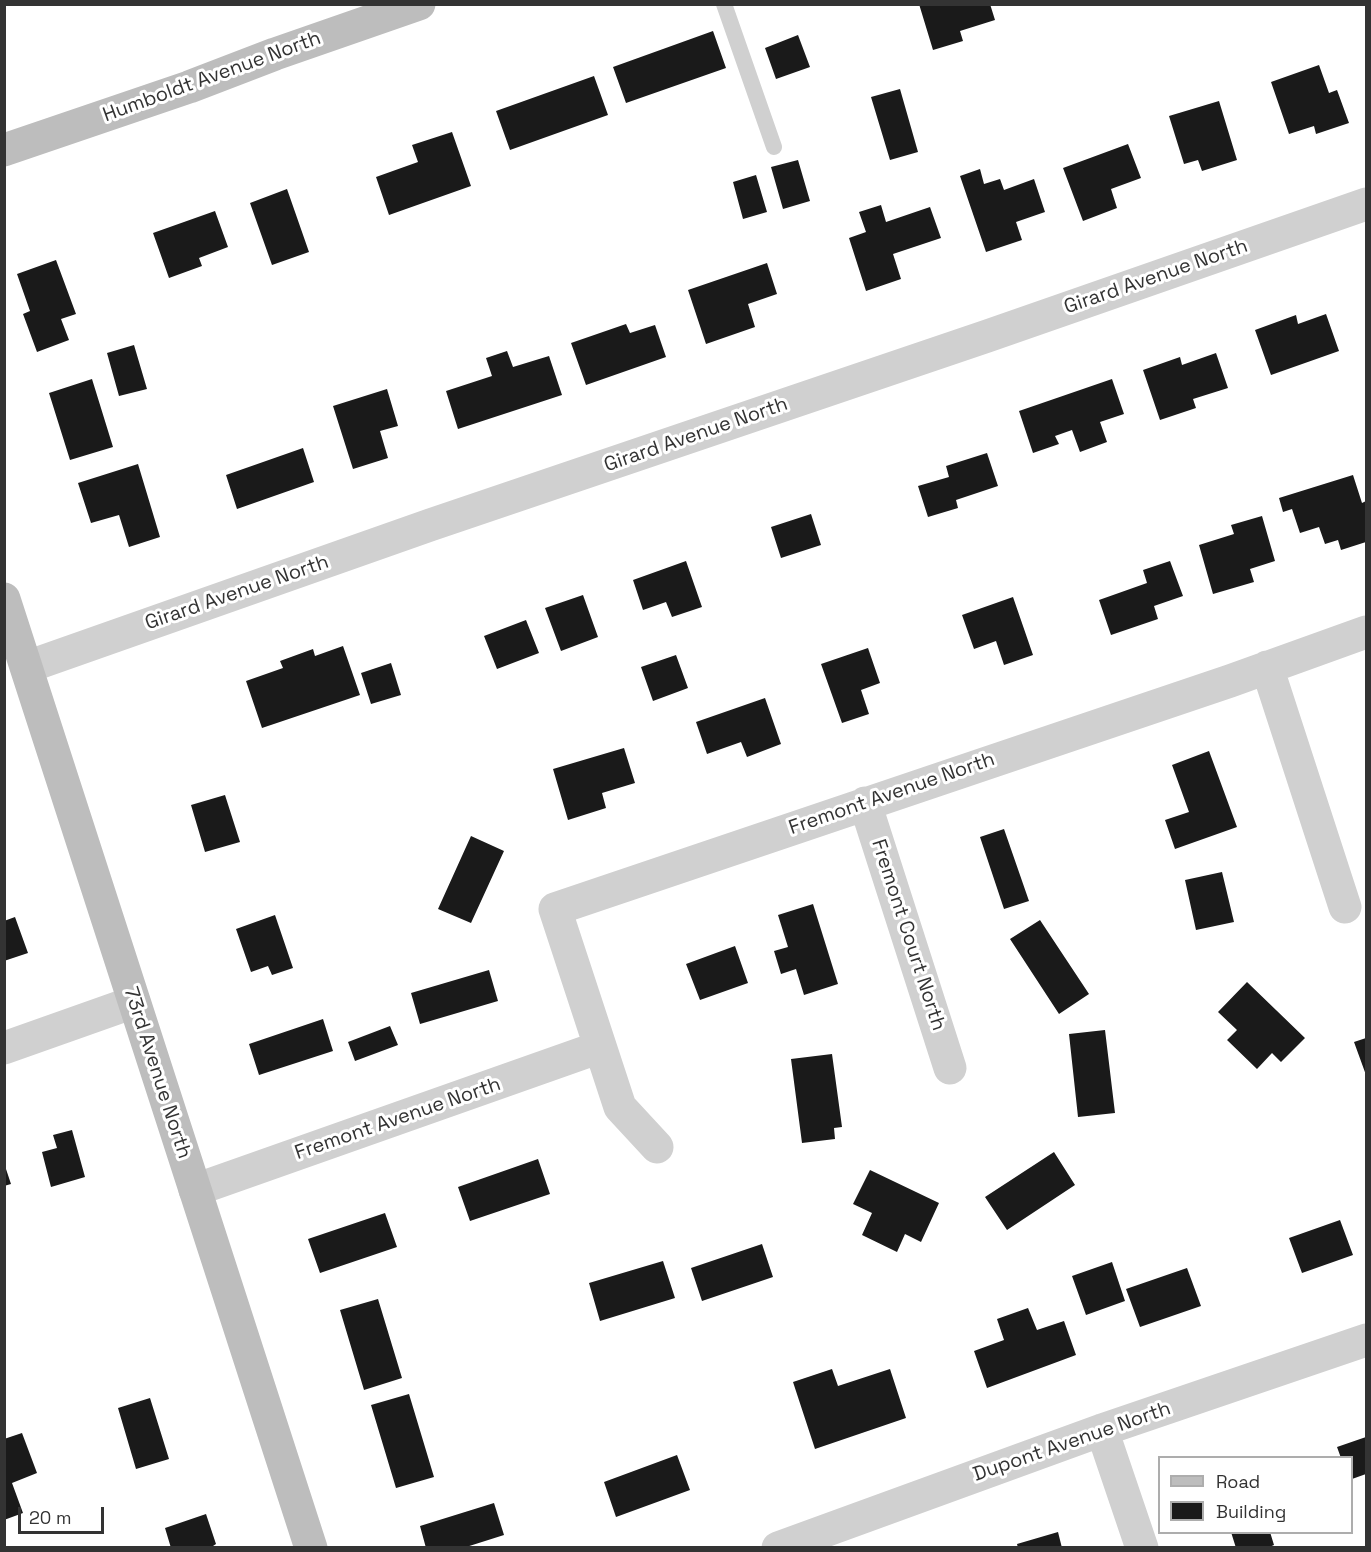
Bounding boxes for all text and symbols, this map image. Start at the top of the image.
street label: Humboldt Avenue North [100,26,324,128]
street label: Girard Avenue North [1061,234,1251,320]
street label: Girard Avenue North [601,392,791,478]
street label: Girard Avenue North [142,550,332,636]
street label: Fremont Avenue North [786,747,998,841]
street label: Fremont Court North [866,836,950,1034]
street label: 73rd Avenue North [118,984,196,1162]
street label: Fremont Avenue North [292,1072,504,1166]
street label: Dupont Avenue North [970,1397,1174,1487]
legend [1158,1456,1353,1534]
text: Road [1216,1470,1260,1493]
scale bar [21,1495,106,1533]
text: Building [1216,1500,1286,1523]
text: 20 m [29,1506,72,1529]

